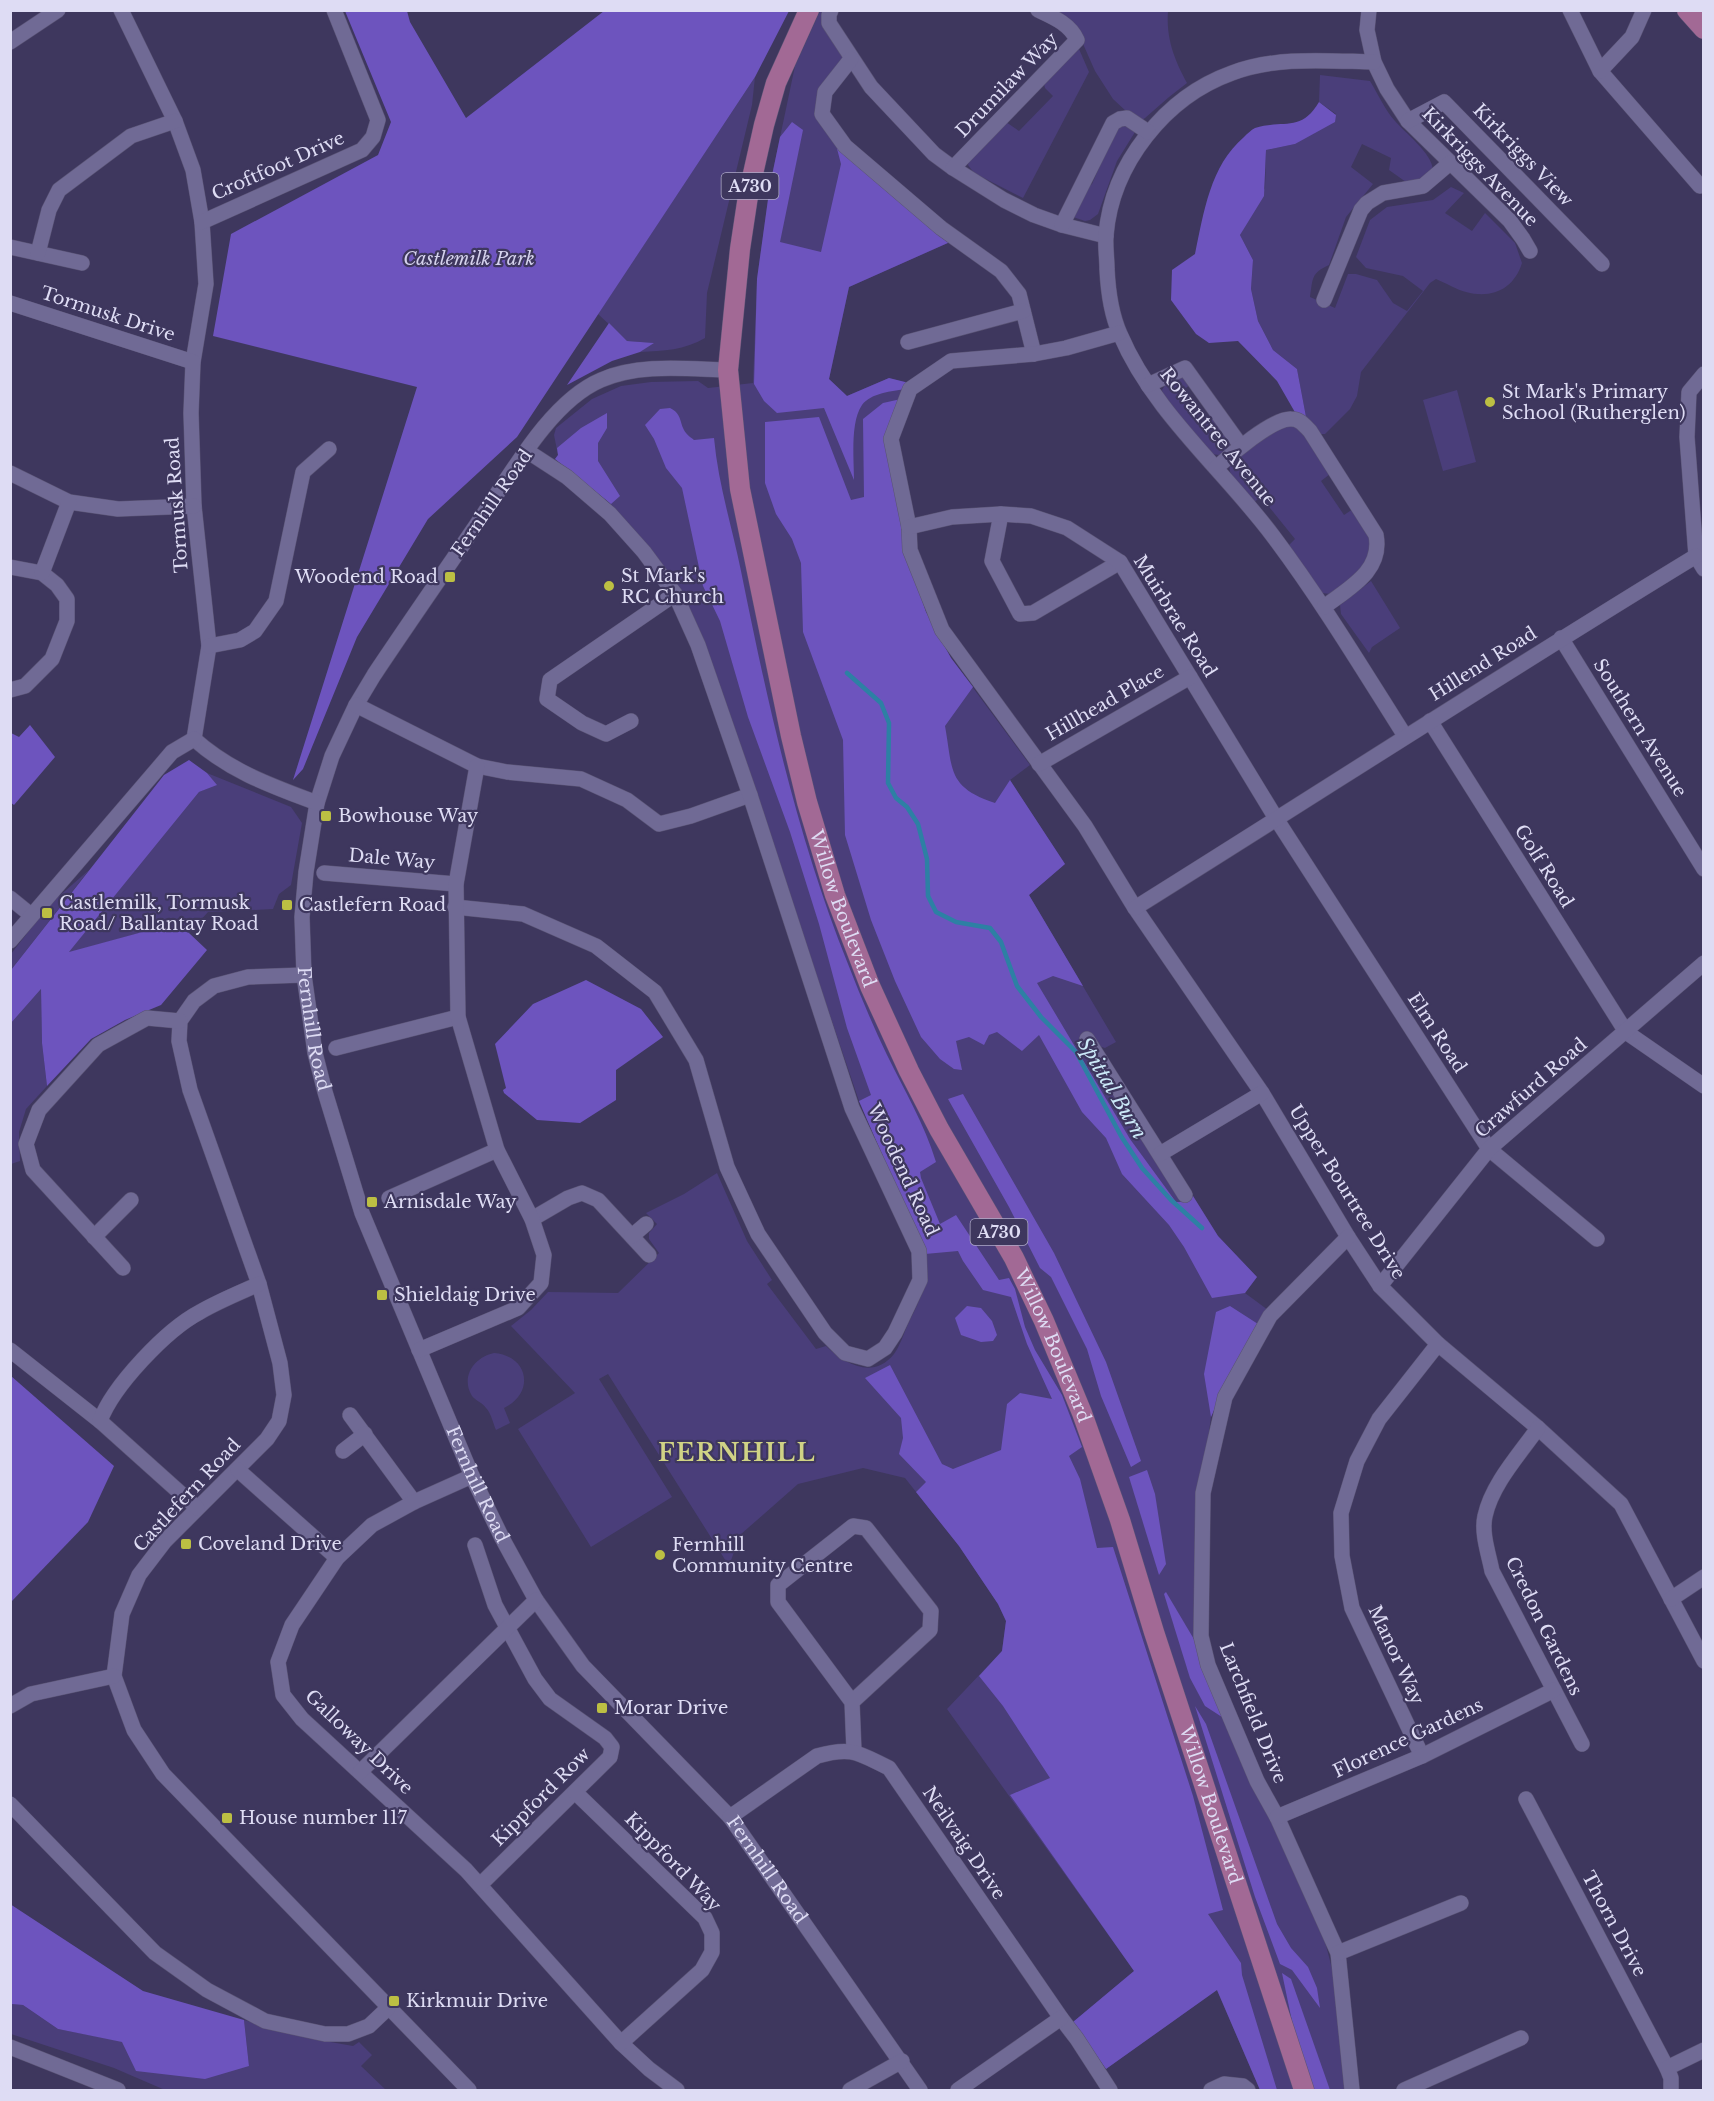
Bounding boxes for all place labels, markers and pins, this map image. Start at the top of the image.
place label: St Mark's Primary School (Rutherglen) [1502,381,1686,424]
marker: St Mark's Primary School (Rutherglen) [1483,395,1497,409]
place label: St Mark's RC Church [621,565,724,608]
place label: Woodend Road [294,566,438,588]
marker: Woodend Road [443,570,457,584]
marker: St Mark's RC Church [602,579,616,593]
place label: Bowhouse Way [338,805,479,827]
marker: Bowhouse Way [319,809,333,823]
place label: Castlemilk, Tormusk Road/ Ballantay Road [59,892,259,935]
place label: Castlefern Road [299,894,446,916]
marker: Castlefern Road [280,898,294,912]
marker: Castlemilk, Tormusk Road/ Ballantay Road [40,906,54,920]
place label: Arnisdale Way [383,1191,517,1213]
marker: Arnisdale Way [365,1195,379,1209]
place label: Shieldaig Drive [394,1284,536,1306]
marker: Shieldaig Drive [375,1288,389,1302]
place label: Coveland Drive [198,1533,342,1555]
place label: Fernhill Community Centre [672,1534,853,1577]
marker: Coveland Drive [179,1537,193,1551]
marker: Fernhill Community Centre [653,1548,667,1562]
place label: Morar Drive [614,1697,728,1719]
marker: Morar Drive [595,1701,609,1715]
place label: House number 117 [239,1807,408,1829]
marker: House number 117 [220,1811,234,1825]
place label: Kirkmuir Drive [406,1990,548,2012]
marker: Kirkmuir Drive [387,1994,401,2008]

